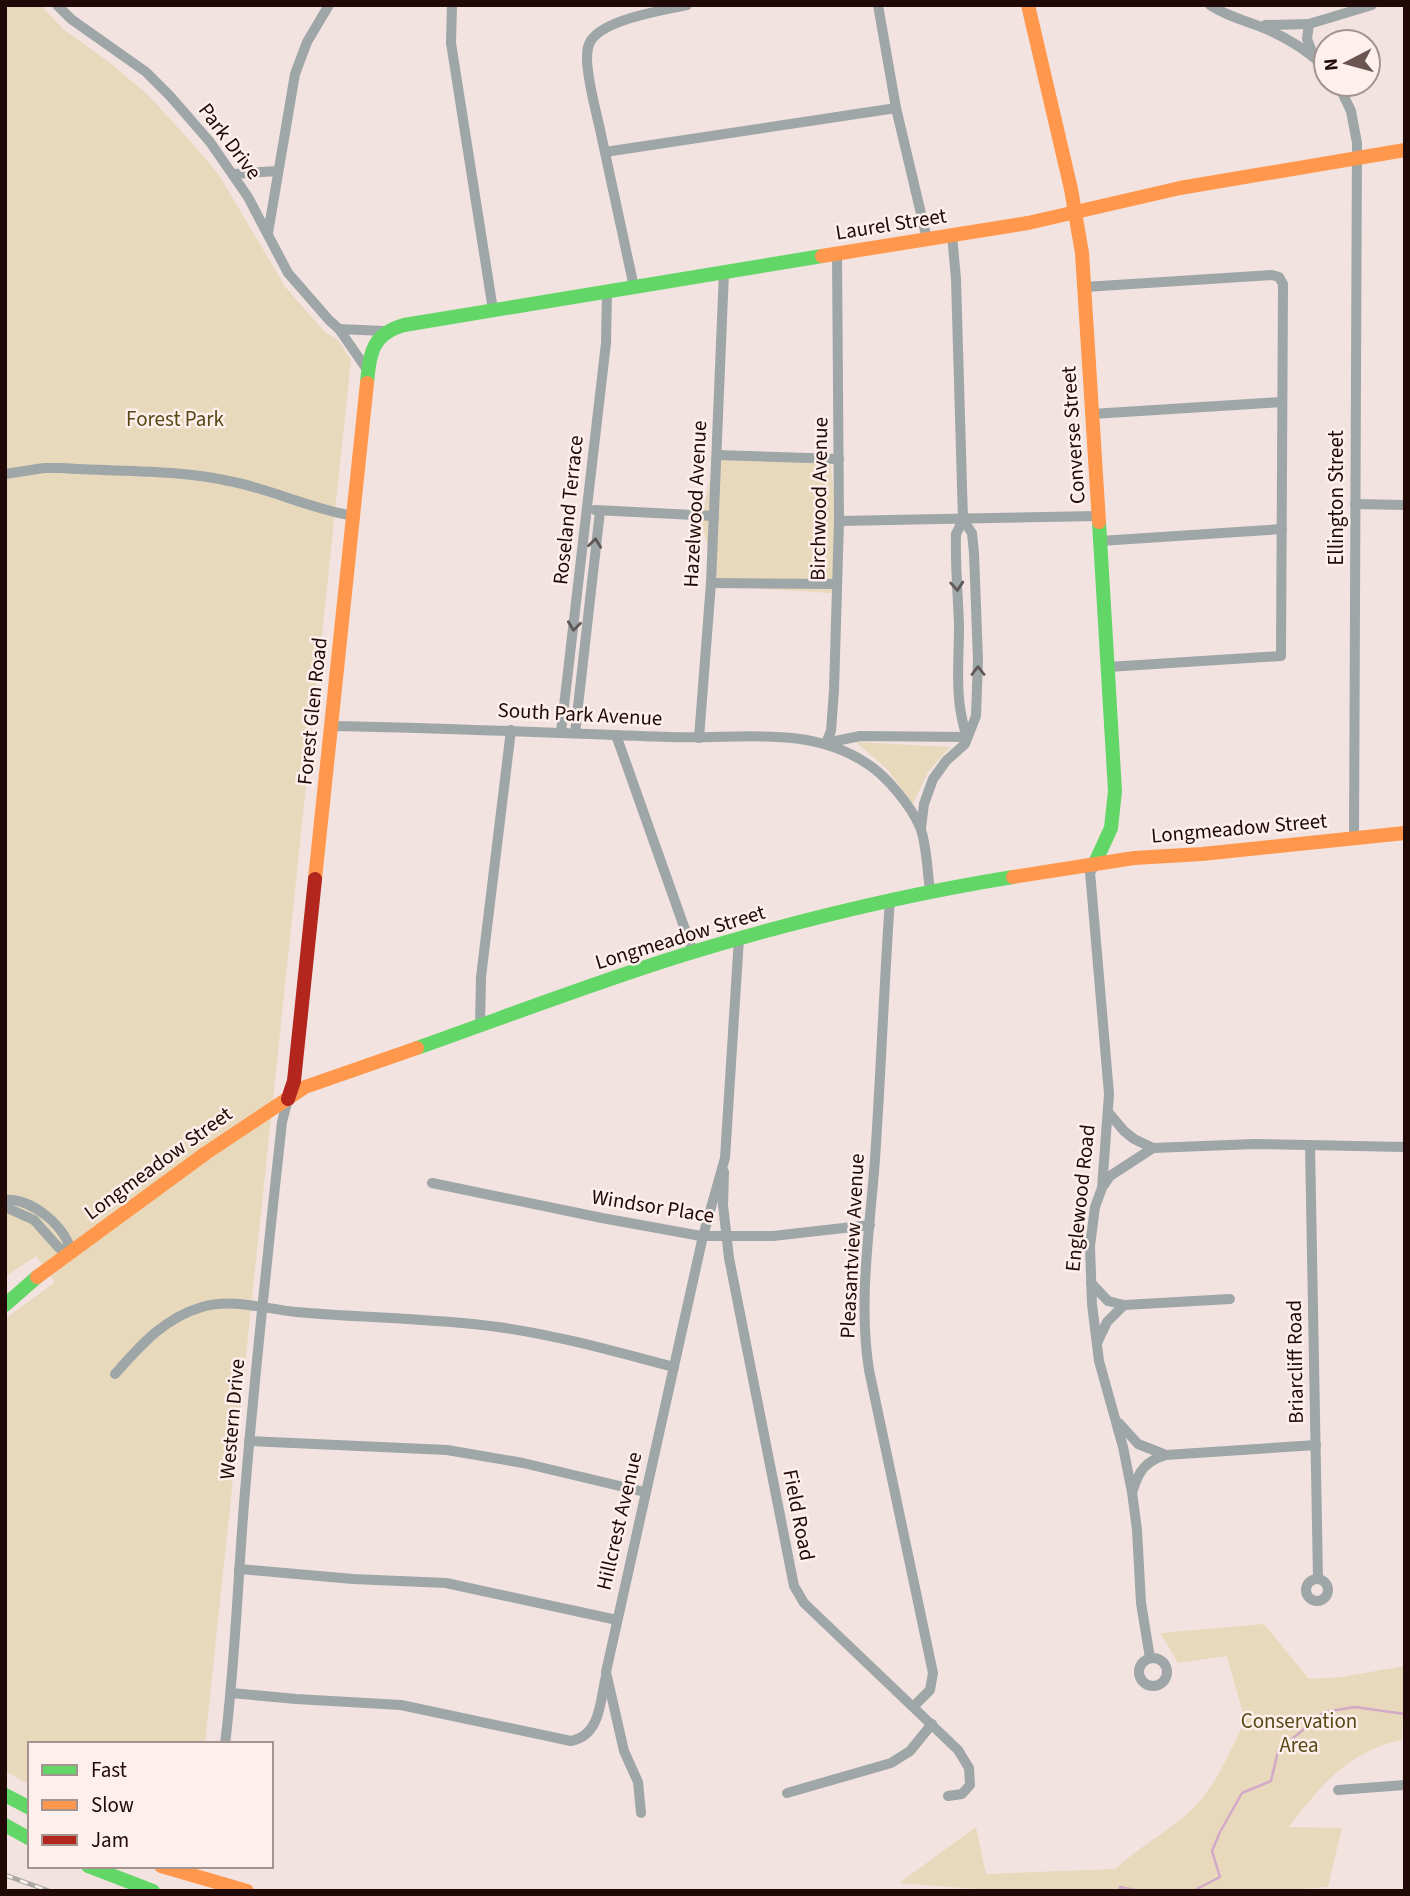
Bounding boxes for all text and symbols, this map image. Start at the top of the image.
north arrow [1312,28,1382,98]
text: N [1317,57,1346,72]
street label: Park Drive [191,96,269,186]
street label: Laurel Street [833,200,949,248]
street label: Converse Street [1053,365,1093,505]
park label: Forest Park [126,404,225,434]
street label: Birchwood Avenue [803,417,835,581]
street label: Hazelwood Avenue [676,420,714,588]
street label: Ellington Street [1321,430,1351,566]
street label: Roseland Terrace [545,434,591,586]
one-way arrow [588,537,603,549]
one-way arrow [949,581,964,592]
one-way arrow [566,621,581,632]
street label: Forest Glen Road [289,636,335,786]
one-way arrow [970,665,986,676]
street label: South Park Avenue [497,695,663,733]
street label: Longmeadow Street [1150,805,1328,851]
street label: Longmeadow Street [591,897,769,977]
street label: Longmeadow Street [78,1099,238,1227]
street label: Englewood Road [1057,1123,1103,1273]
street label: Pleasantview Avenue [832,1153,872,1339]
street label: Windsor Place [589,1181,717,1231]
street label: Briarcliff Road [1279,1300,1311,1424]
street label: Western Drive [212,1357,252,1481]
street label: Hillcrest Avenue [589,1449,649,1593]
street label: Field Road [775,1467,823,1563]
park label: Conservation Area [1241,1706,1357,1760]
legend [28,1742,273,1868]
text: Fast [91,1755,127,1785]
text: Slow [91,1790,134,1820]
text: Jam [91,1825,129,1855]

